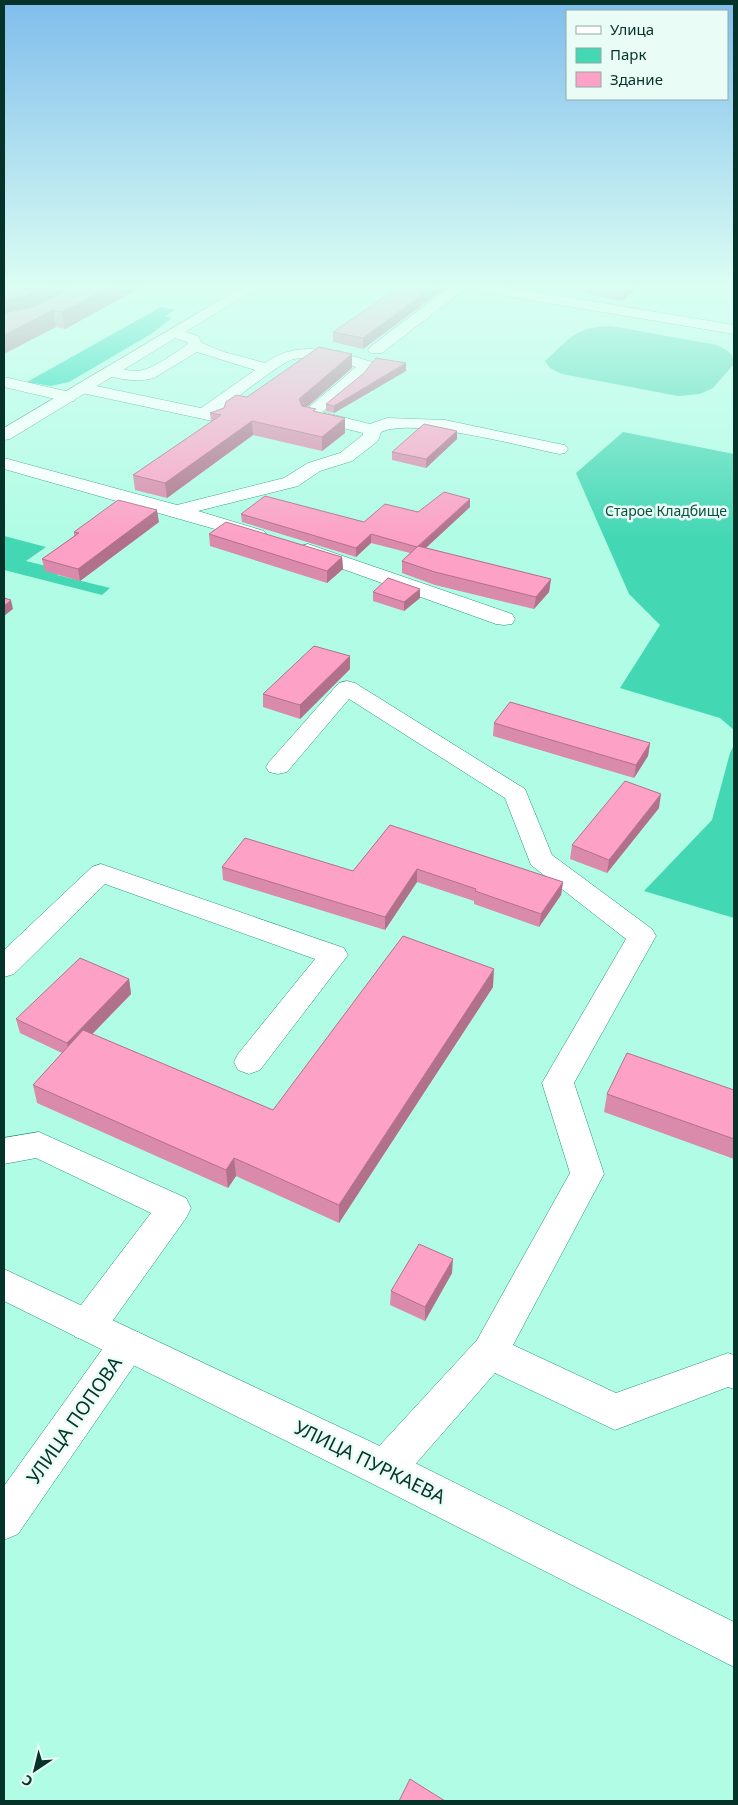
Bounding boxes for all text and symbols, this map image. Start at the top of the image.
legend [566,10,728,100]
text: Улица [610,19,654,39]
text: Парк [610,44,646,64]
text: Здание [610,69,663,89]
park label: Старое Кладбище [605,501,727,520]
street label: УЛИЦА ПОПОВА [20,1350,128,1489]
street label: УЛИЦА ПУРКАЕВА [290,1414,451,1510]
north arrow [10,1745,60,1795]
text: С [18,1771,36,1791]

